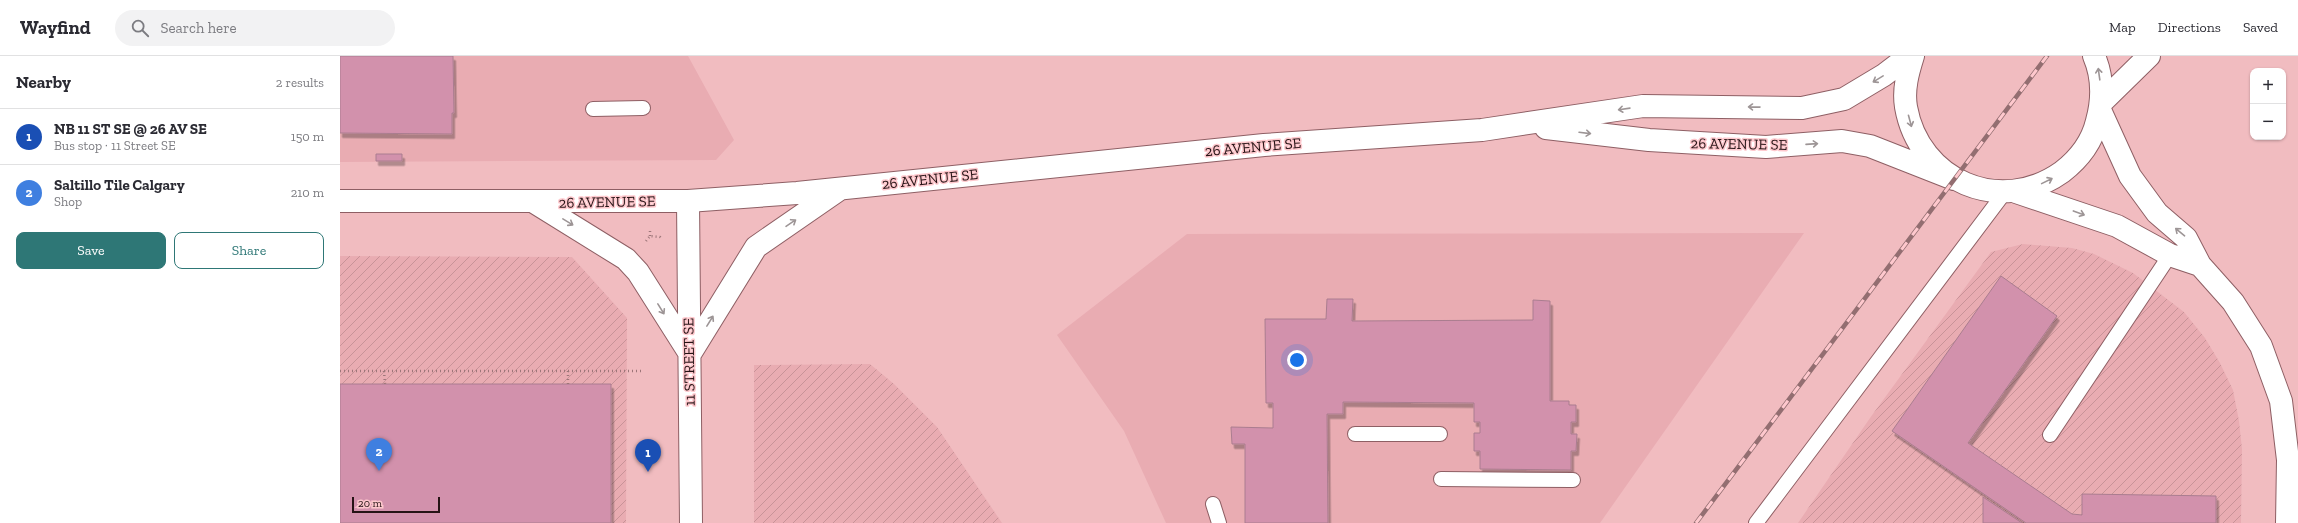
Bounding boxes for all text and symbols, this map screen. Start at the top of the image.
search box [115,10,395,46]
text: Wayfind [20,16,91,39]
icon: search [129,17,151,39]
text: Search here [161,19,237,37]
text: Map [2109,19,2136,36]
text: Directions [2158,19,2221,36]
text: Saved [2243,19,2278,36]
one-way arrow [2095,67,2103,80]
map controls [2250,68,2286,140]
button: + [2250,68,2286,104]
text: Nearby [16,72,71,92]
text: 2 results [276,75,324,90]
one-way arrow [1872,75,1884,83]
one-way arrow [1748,103,1761,111]
button: − [2250,104,2286,140]
one-way arrow [1618,105,1631,113]
one-way arrow [1907,115,1914,128]
text: NB 11 ST SE @ 26 AV SE [54,120,207,138]
text: 1 [26,129,32,144]
text: 150 m [291,129,324,144]
one-way arrow [1578,129,1591,136]
street label: 26 AVENUE SE [1204,134,1302,160]
street label: 26 AVENUE SE [1690,134,1788,154]
text: Bus stop · 11 Street SE [54,138,176,153]
one-way arrow [1805,140,1818,147]
street label: 26 AVENUE SE [881,165,979,193]
text: Saltillo Tile Calgary [54,176,185,194]
one-way arrow [2040,177,2052,184]
text: 2 [26,185,32,200]
text: 210 m [291,185,324,200]
street label: 26 AVENUE SE [558,192,656,212]
text: Shop [54,194,82,209]
one-way arrow [2073,210,2086,217]
one-way arrow [562,219,574,227]
one-way arrow [785,219,796,227]
one-way arrow [2175,228,2185,237]
button: Save [16,232,166,269]
button: Share [174,232,324,269]
one-way arrow [657,303,665,314]
one-way arrow [706,316,714,327]
street label: 11 STREET SE [679,317,699,406]
your location [1287,350,1307,370]
pin: 2 [366,438,392,471]
pin: 1 [635,439,661,472]
scale bar [352,495,440,514]
text: 20 m [358,497,382,510]

